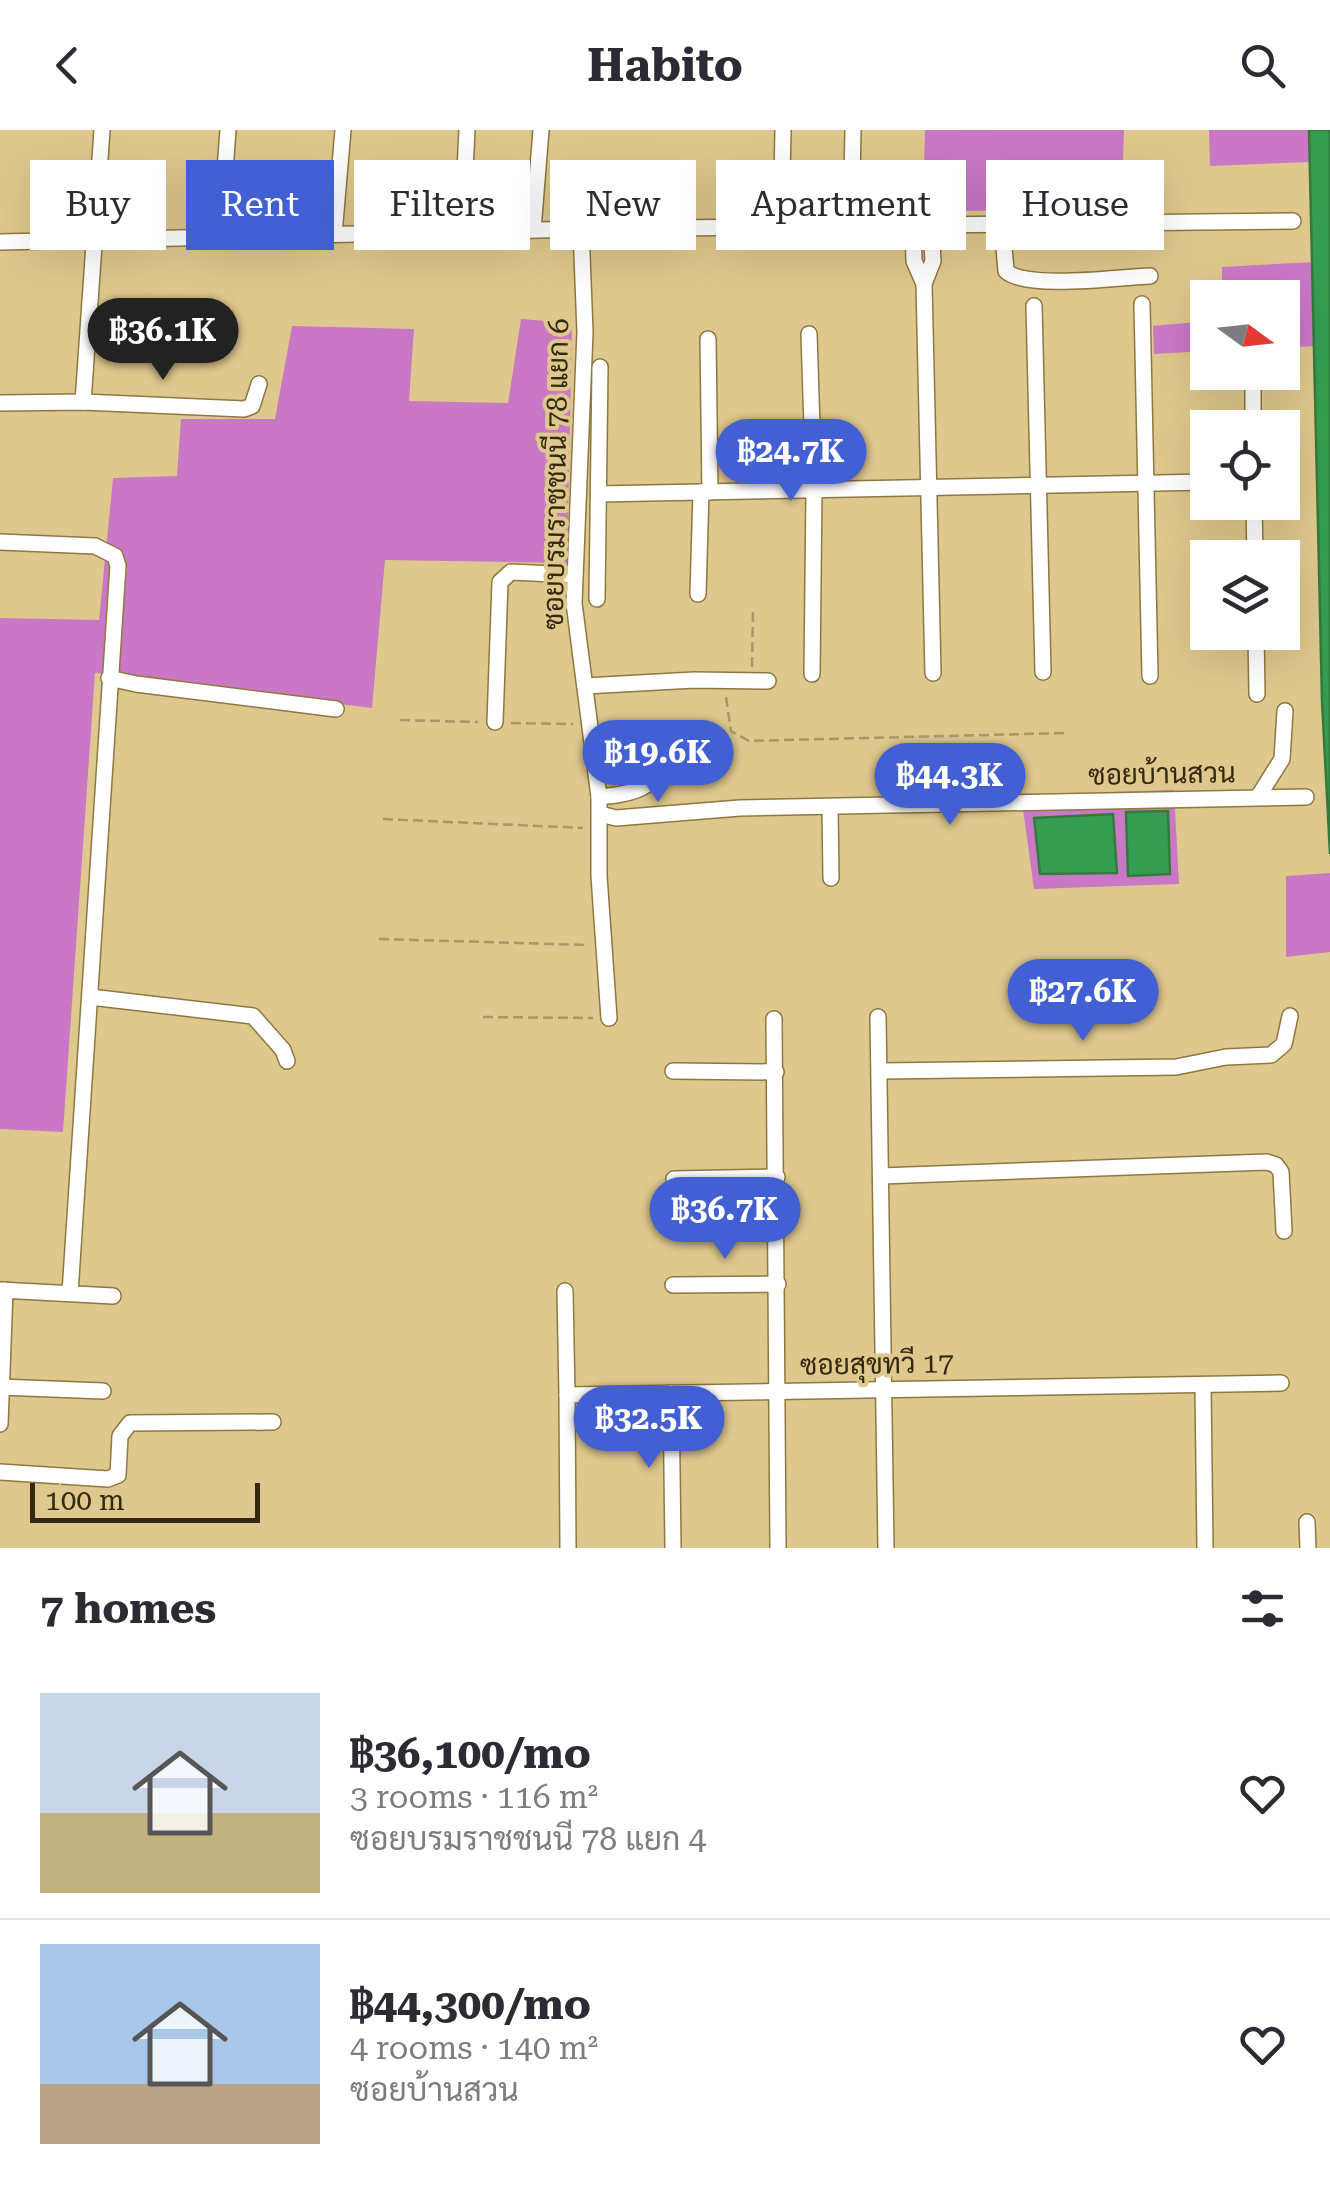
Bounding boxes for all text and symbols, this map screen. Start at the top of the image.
icon: back [40,38,95,93]
icon: search [1235,38,1290,93]
text: Habito [587,39,743,92]
chip: Buy [30,160,166,250]
chip: Rent [186,160,334,250]
chip: Filters [354,160,530,250]
chip: New [550,160,696,250]
chip: Apartment [716,160,966,250]
chip: House [986,160,1164,250]
north arrow [1190,280,1300,390]
map controls [1190,280,1300,650]
pin: ฿36.1K [82,298,244,383]
text: ฿36.1K [110,311,216,349]
street label: ซอยบรมราชชนนี 78 แยก 6 [535,318,575,630]
button: locate [1190,410,1300,520]
pin: ฿24.7K [710,419,872,504]
text: ฿24.7K [738,432,844,470]
button: layers [1190,540,1300,650]
pin: ฿19.6K [577,720,739,805]
text: ฿19.6K [605,733,711,771]
pin: ฿44.3K [869,743,1031,828]
street label: ซอยบ้านสวน [1088,754,1236,792]
text: ฿44.3K [897,756,1003,794]
pin: ฿27.6K [1002,959,1164,1044]
text: ฿27.6K [1030,972,1136,1010]
pin: ฿36.7K [644,1177,806,1262]
text: ฿36.7K [672,1190,778,1228]
street label: ซอยสุขทวี 17 [800,1344,954,1385]
pin: ฿32.5K [568,1386,730,1471]
text: ฿32.5K [596,1399,702,1437]
scale bar [30,1478,260,1522]
text: 100 m [45,1484,125,1517]
icon: filters [1235,1581,1290,1636]
text: 7 homes [40,1584,216,1633]
text: ฿36,100/mo [350,1729,591,1778]
icon: home [120,1733,240,1853]
icon: heart [1235,1766,1290,1821]
text: 3 rooms · 116 m² [350,1778,598,1816]
text: ซอยบรมราชชนนี 78 แยก 4 [350,1820,706,1858]
text: ฿44,300/mo [350,1980,591,2029]
icon: home [120,1984,240,2104]
icon: heart [1235,2017,1290,2072]
text: 4 rooms · 140 m² [350,2029,598,2067]
text: ซอยบ้านสวน [350,2071,519,2109]

